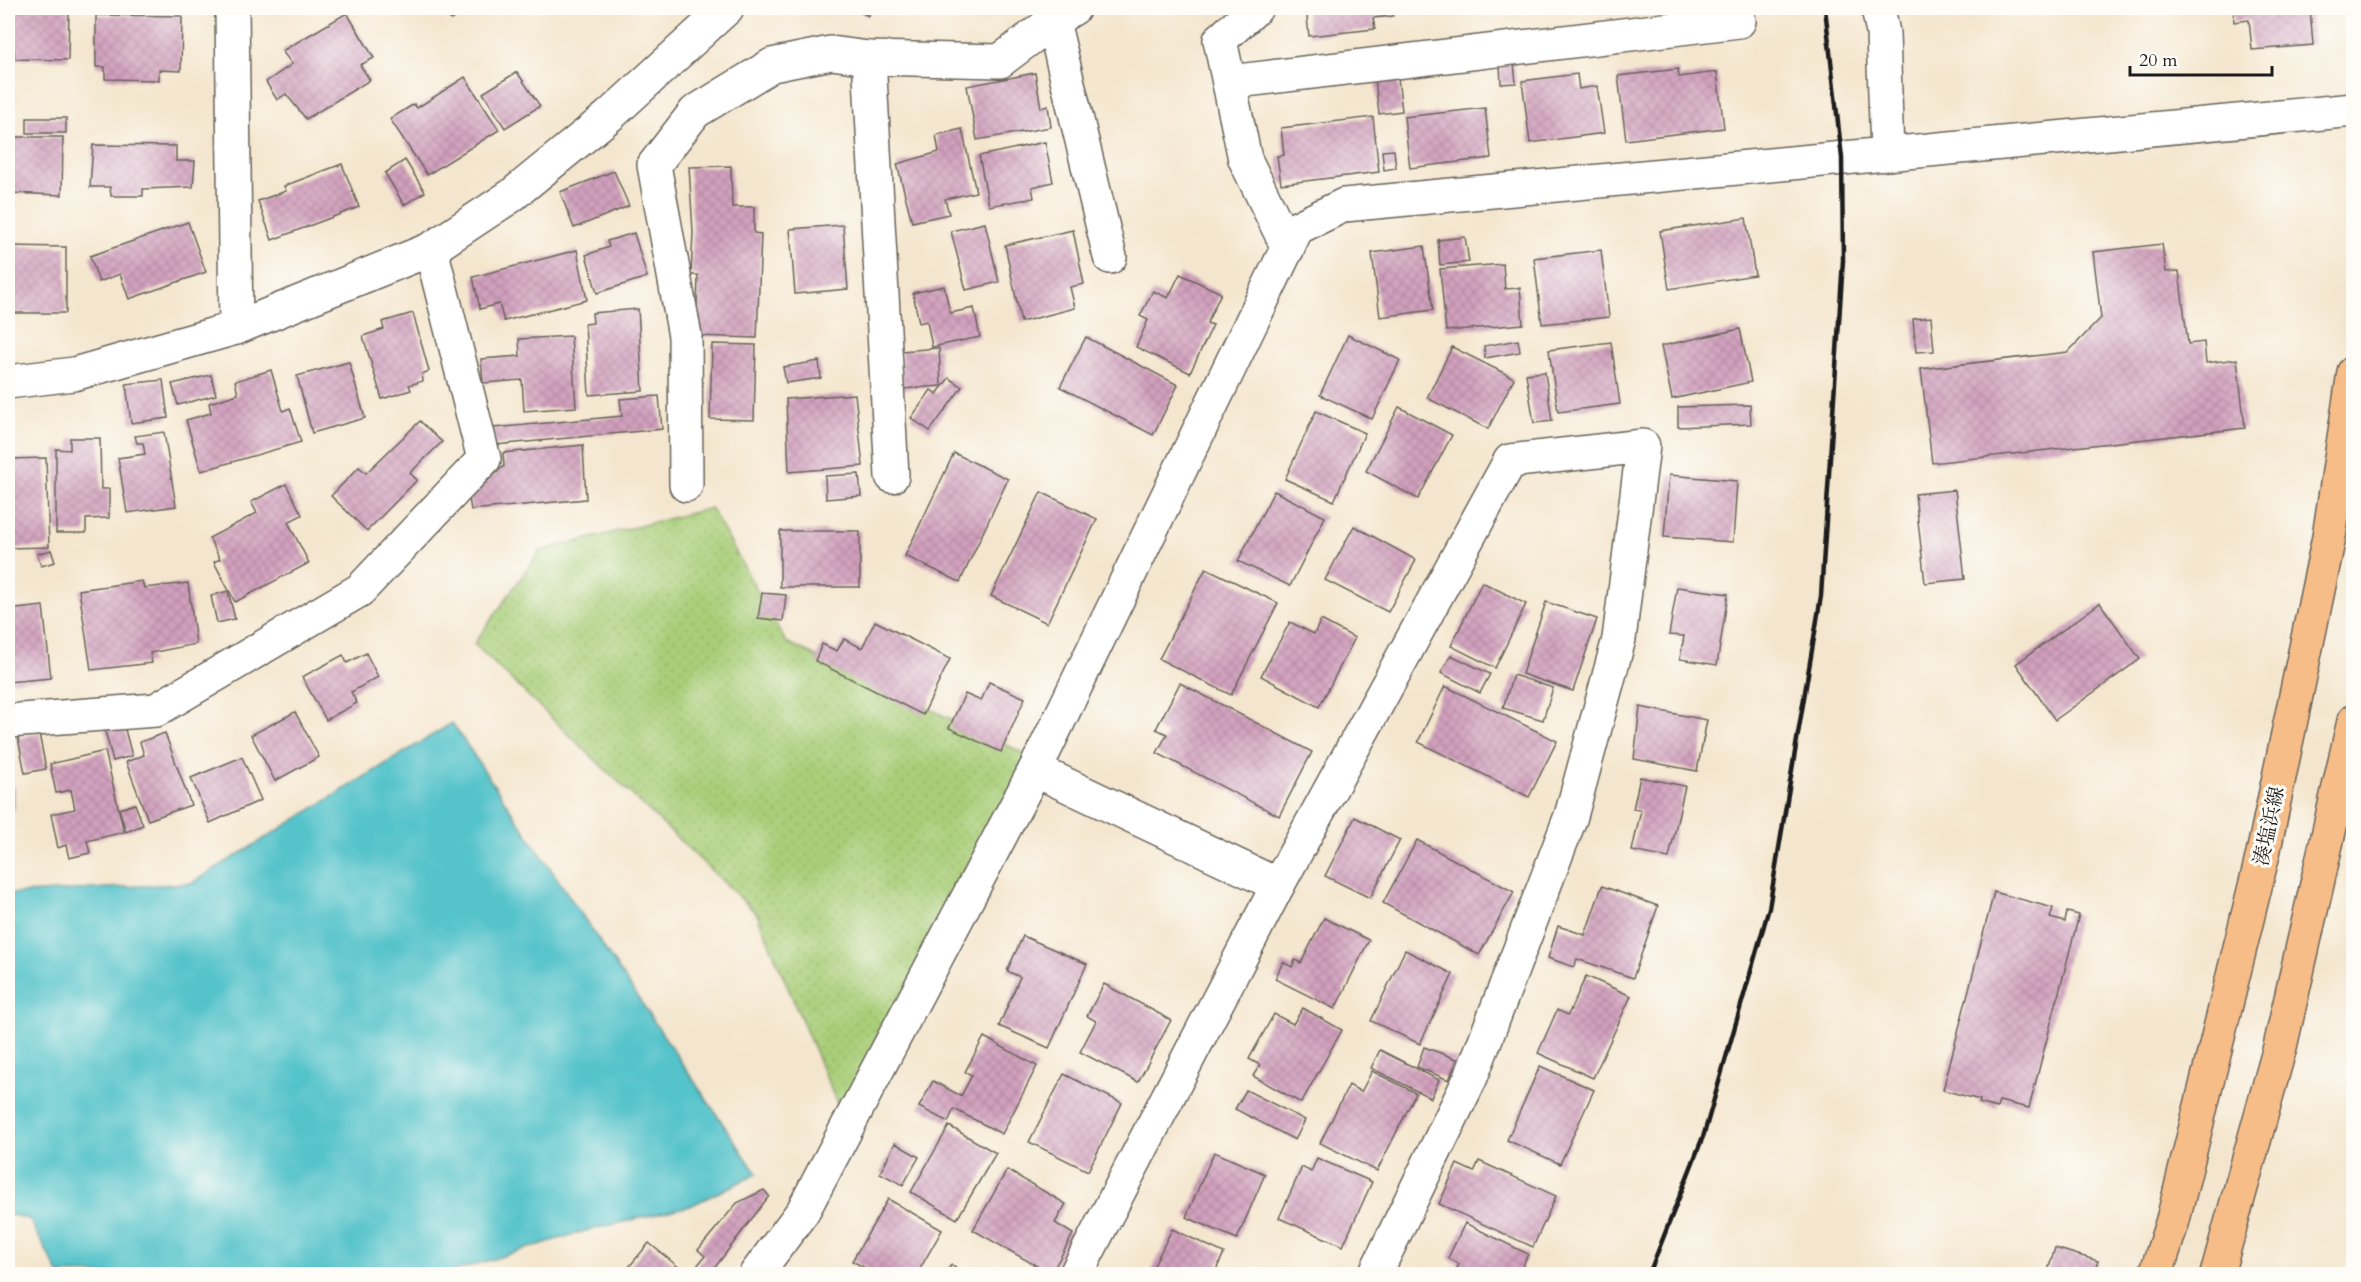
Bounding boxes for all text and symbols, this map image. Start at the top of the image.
scale bar [2130,39,2272,77]
text: 20 m [2139,48,2178,73]
street label: 湊塩浜線 [2247,784,2291,868]

